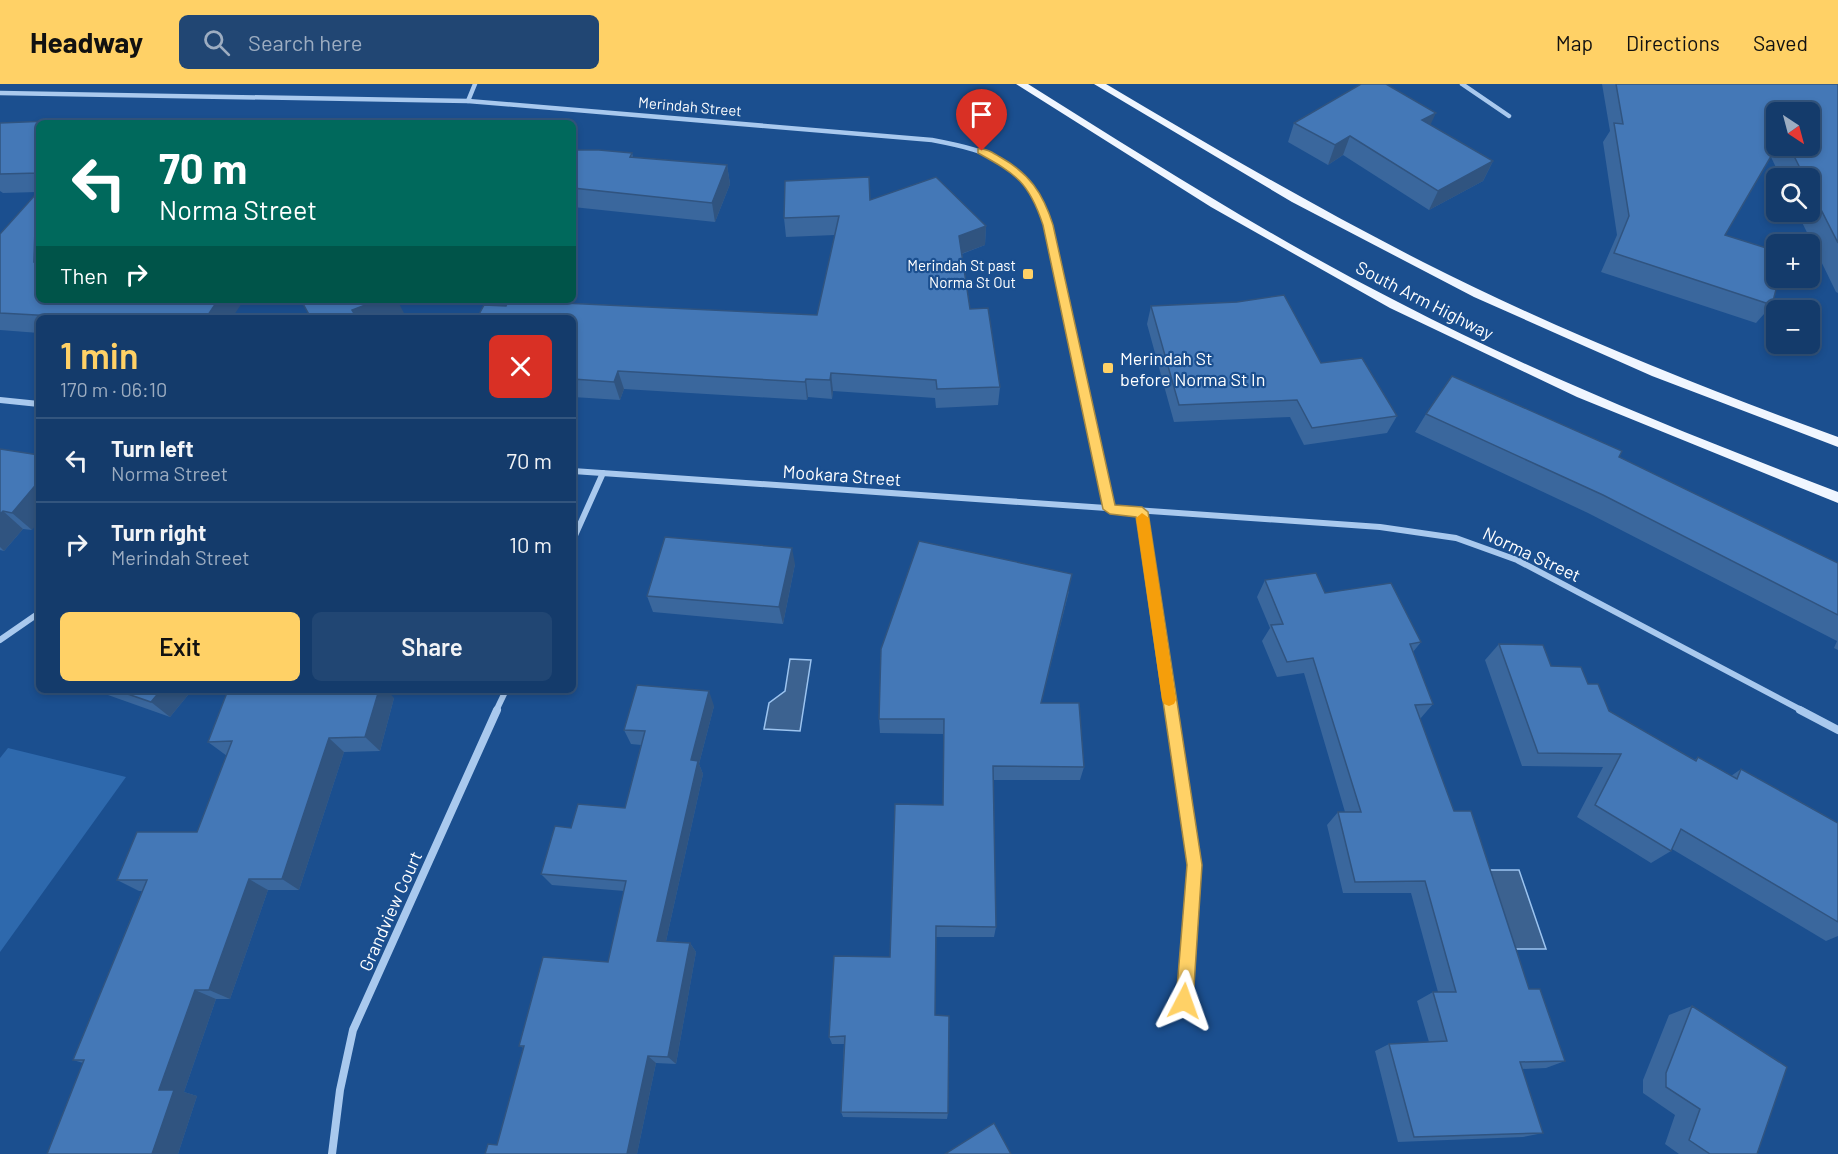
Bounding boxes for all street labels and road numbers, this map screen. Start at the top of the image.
street label: Merindah Street [637,93,743,119]
street label: South Arm Highway [1353,256,1497,344]
street label: Mookara Street [782,460,902,490]
street label: Norma Street [1480,522,1584,586]
street label: Grandview Court [354,848,426,974]

